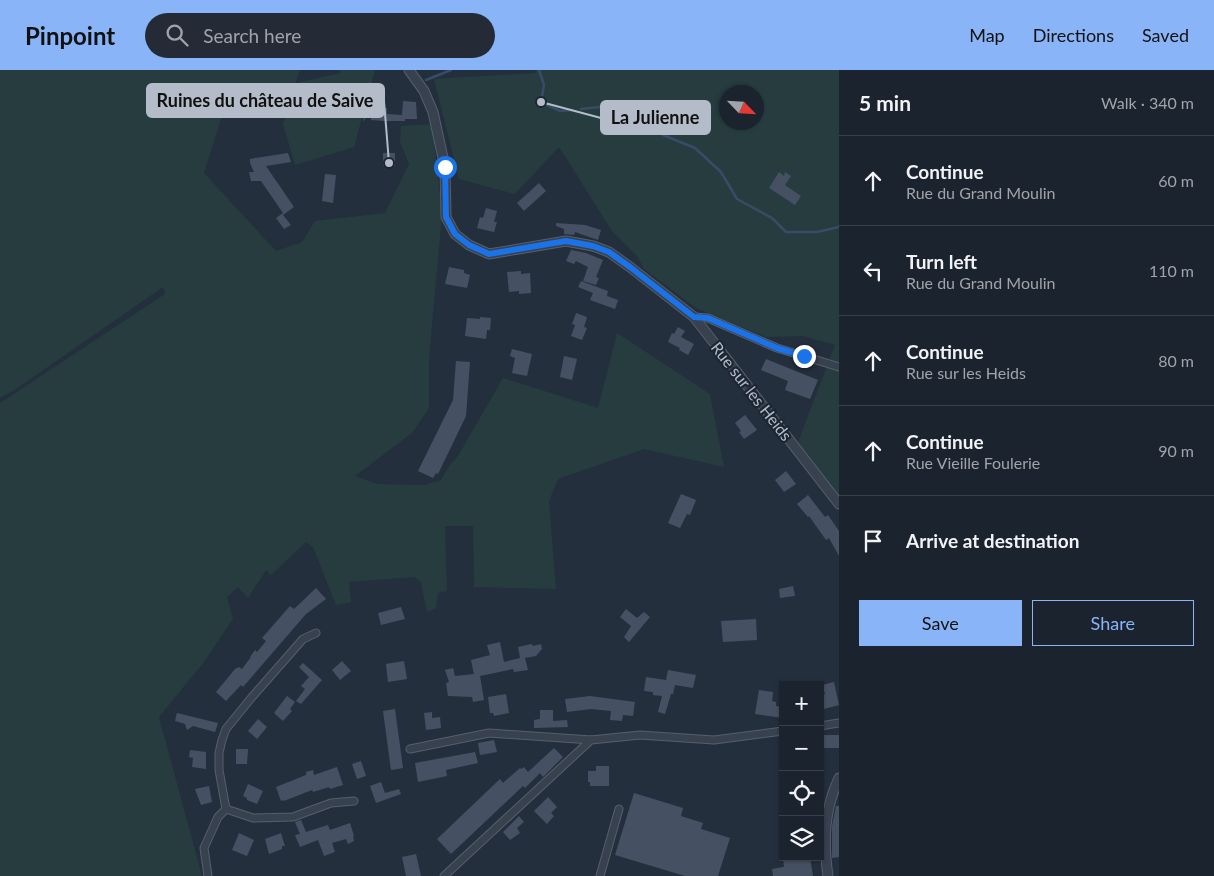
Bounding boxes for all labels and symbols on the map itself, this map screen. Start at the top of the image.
callout: Ruines du château de Saive [147,84,384,117]
north arrow [719,85,764,130]
text: Ruines du château de Saive [157,89,374,111]
callout: La Julienne [601,101,710,134]
text: La Julienne [611,106,700,128]
route start [434,156,457,179]
street label: Rue sur les Heids [708,338,796,444]
route end [793,345,816,368]

